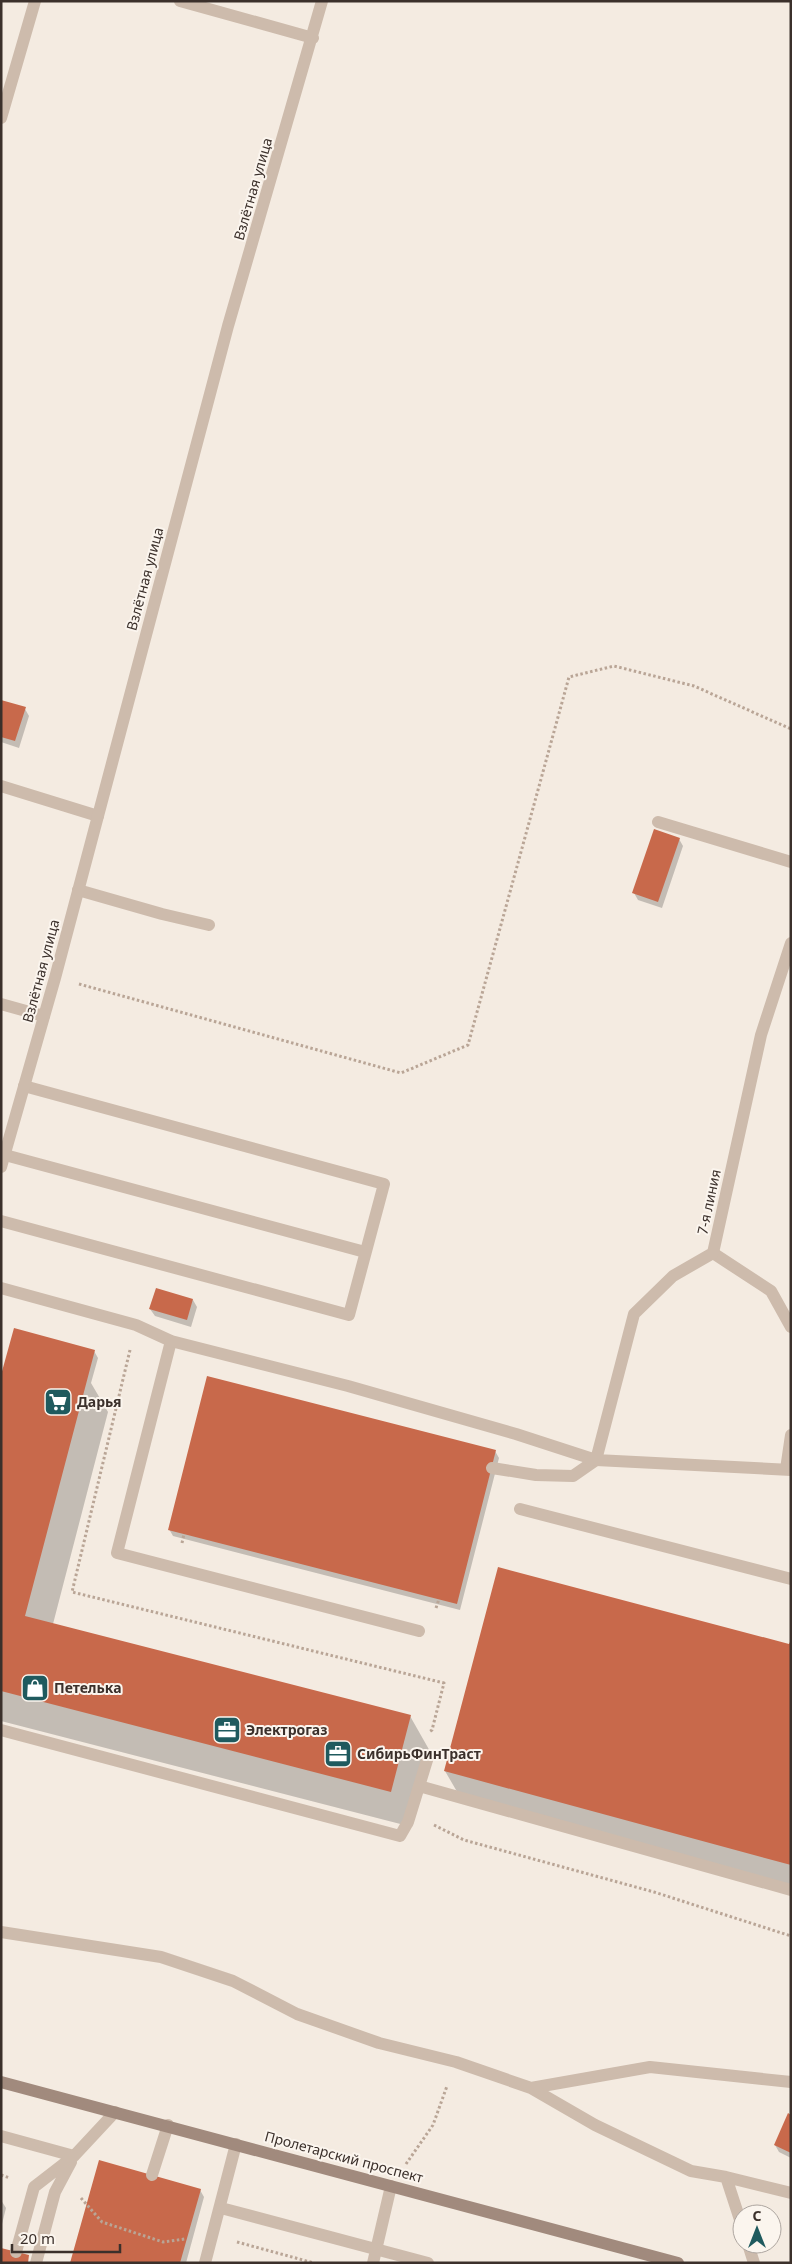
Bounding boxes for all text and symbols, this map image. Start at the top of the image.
street label: Взлётная улица [229,135,276,242]
street label: Взлётная улица [122,525,167,633]
street label: Взлётная улица [18,917,63,1025]
street label: 7-я линия [692,1167,725,1236]
supermarket icon: Дарья [43,1387,73,1417]
place label: Дарья [77,1392,122,1411]
shop icon: Петелька [20,1673,50,1703]
place label: Петелька [54,1678,122,1697]
office icon: Электрогаз [212,1715,242,1745]
place label: Электрогаз [246,1720,327,1739]
office icon: СибирьФинТраст [323,1739,353,1769]
place label: СибирьФинТраст [357,1744,481,1763]
street label: Пролетарский проспект [263,2126,426,2187]
north arrow [732,2204,782,2254]
text: С [752,2206,762,2225]
scale bar [12,2222,120,2254]
text: 20 m [20,2228,55,2248]

